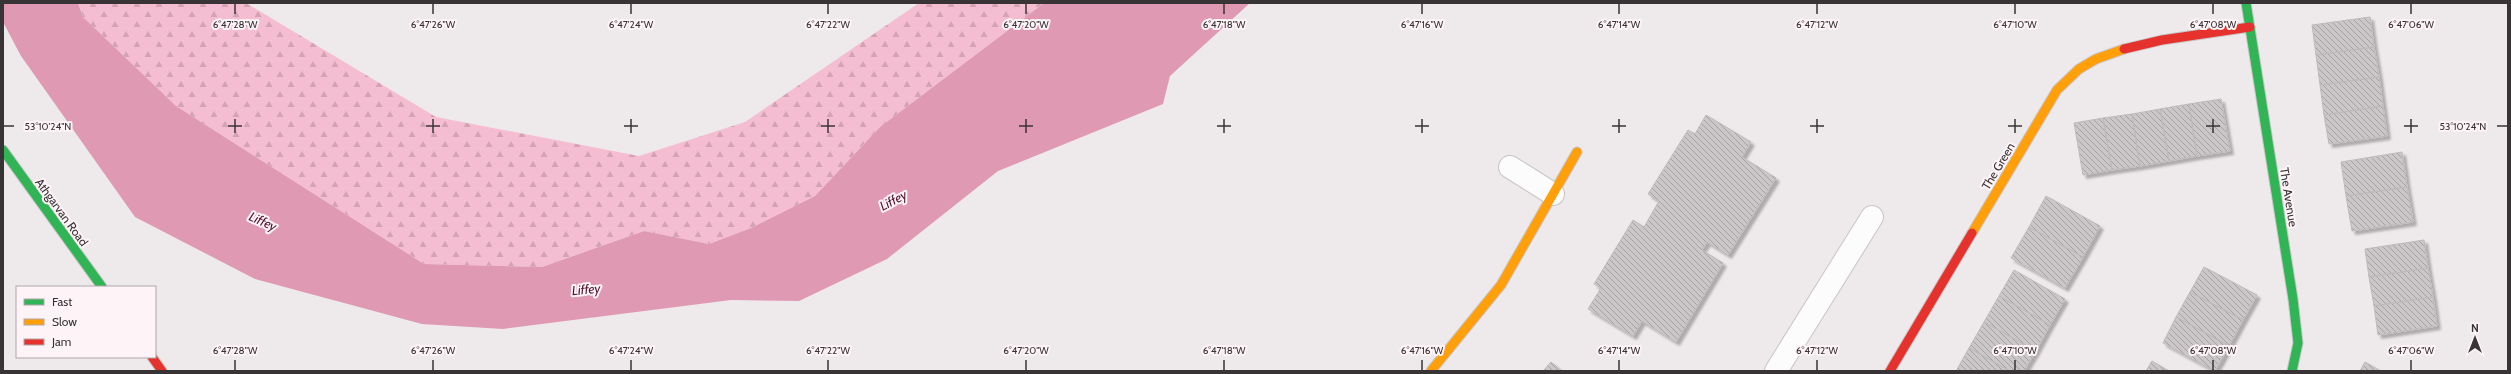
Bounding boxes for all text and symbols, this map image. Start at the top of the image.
text: 6°47'28"W [213,18,258,31]
text: 6°47'26"W [411,18,456,31]
text: 6°47'24"W [609,18,654,31]
text: 6°47'22"W [806,18,850,31]
text: 6°47'20"W [1003,18,1049,31]
text: 6°47'18"W [1203,18,1246,31]
text: 6°47'16"W [1401,18,1444,31]
text: 6°47'14"W [1598,18,1641,31]
text: 6°47'12"W [1796,18,1838,31]
text: 6°47'10"W [1993,18,2037,31]
text: 6°47'08"W [2190,18,2237,31]
text: 6°47'06"W [2388,18,2435,31]
text: 53°10'24"N [25,120,71,133]
text: 53°10'24"N [2440,120,2486,133]
street label: The Green [1978,139,2018,192]
street label: The Avenue [2277,166,2301,228]
street label: Athgarvan Road [32,175,92,249]
water label: Liffey [877,186,910,214]
water label: Liffey [247,208,280,235]
water label: Liffey [571,280,602,298]
legend [16,286,156,358]
text: Fast [52,294,72,309]
text: Slow [52,314,77,329]
north arrow [2455,318,2495,358]
text: N [2471,321,2479,335]
text: Jam [51,334,71,349]
text: 6°47'28"W [213,344,258,357]
text: 6°47'26"W [411,344,456,357]
text: 6°47'24"W [609,344,654,357]
text: 6°47'22"W [806,344,850,357]
text: 6°47'20"W [1003,344,1049,357]
text: 6°47'18"W [1203,344,1246,357]
text: 6°47'16"W [1401,344,1444,357]
text: 6°47'14"W [1598,344,1641,357]
text: 6°47'12"W [1796,344,1838,357]
text: 6°47'10"W [1993,344,2037,357]
text: 6°47'08"W [2190,344,2237,357]
text: 6°47'06"W [2388,344,2435,357]

